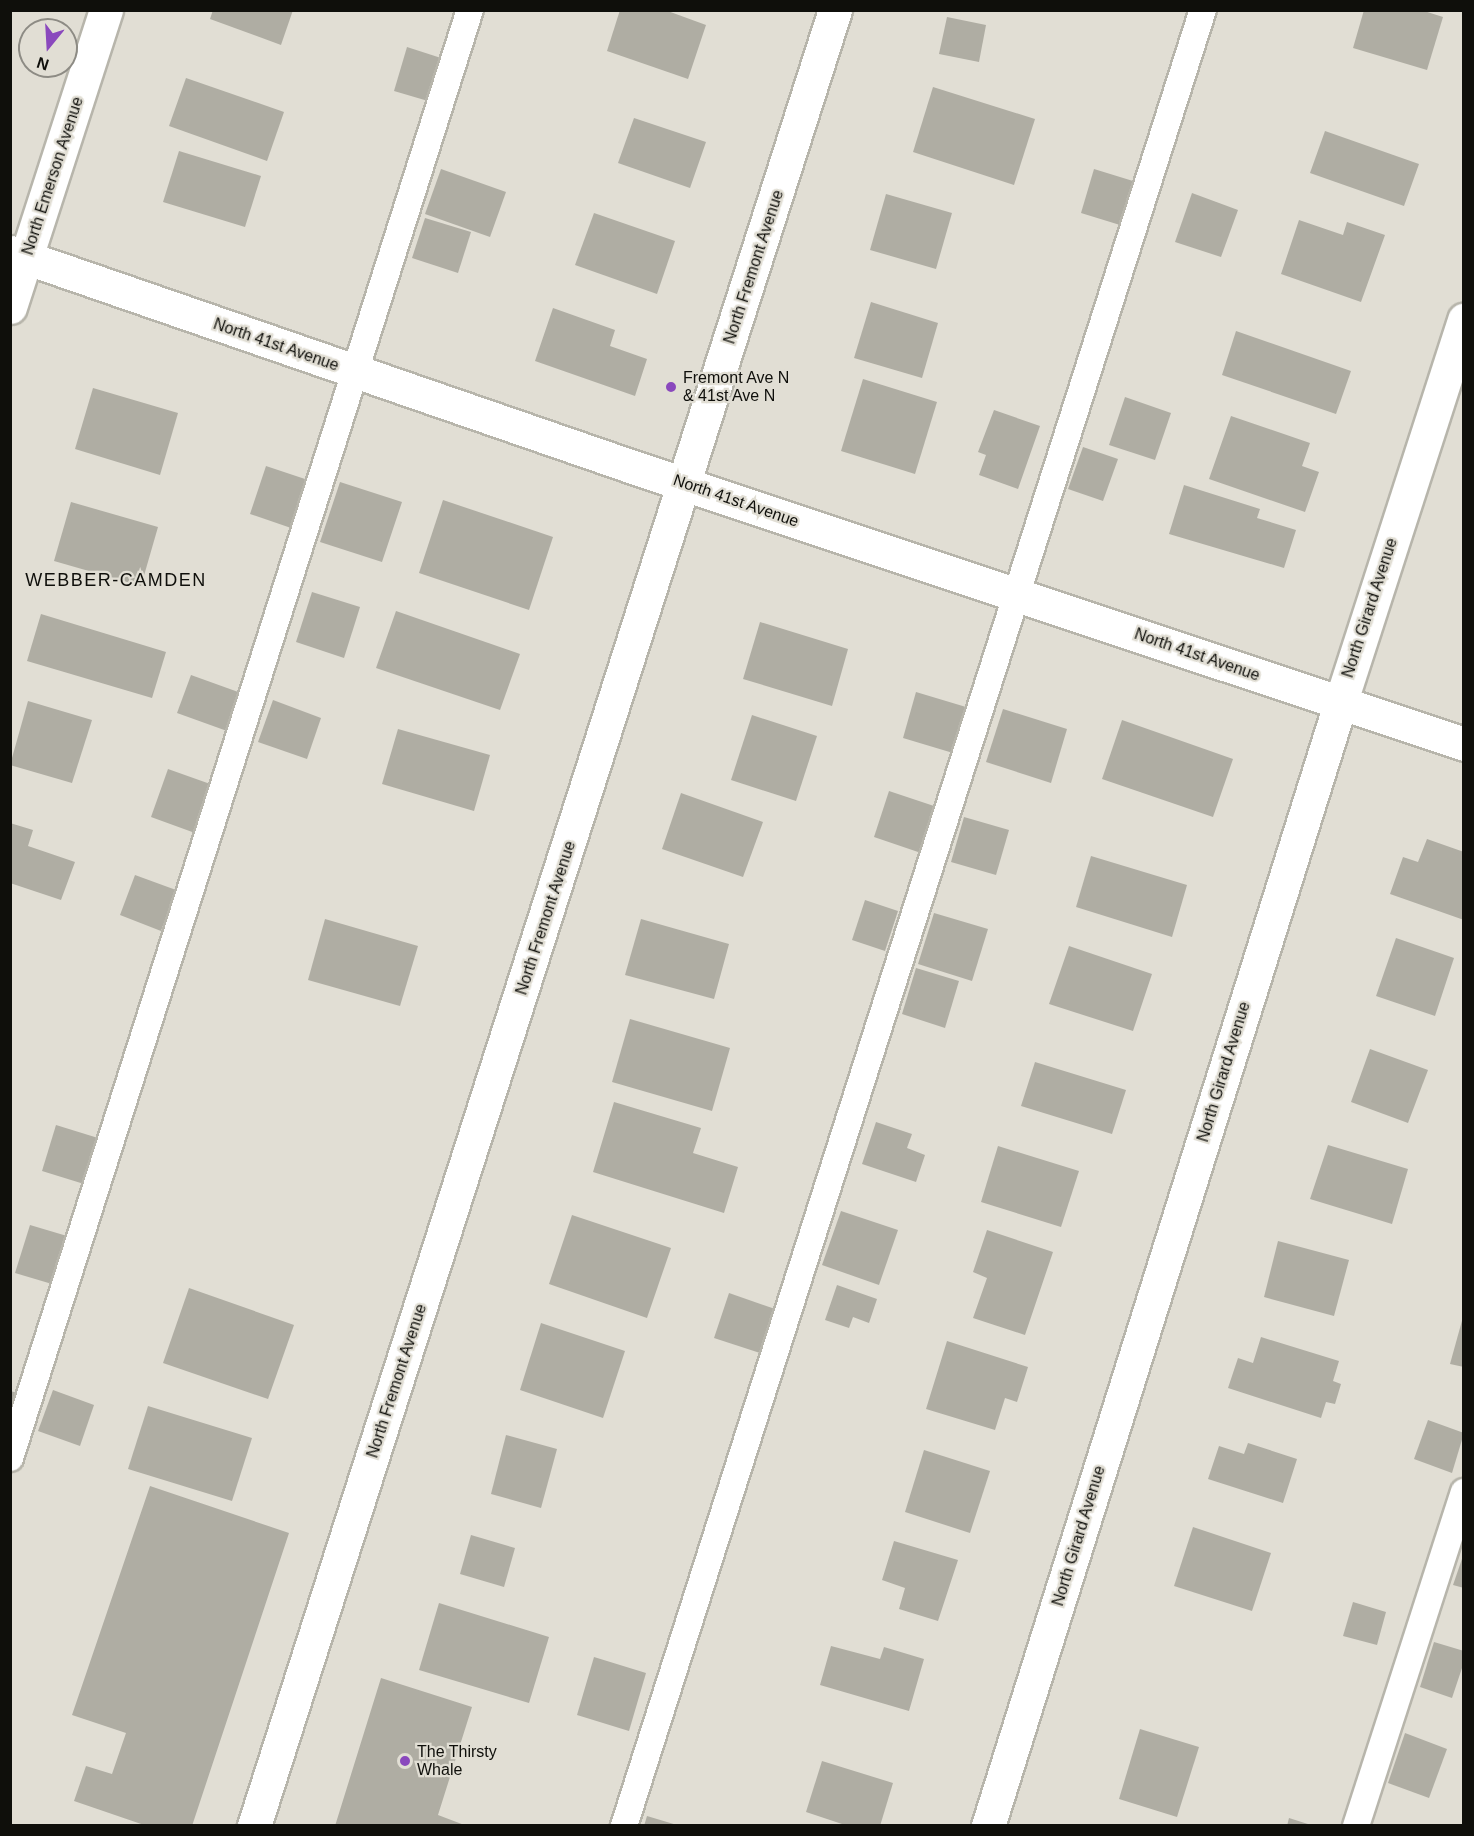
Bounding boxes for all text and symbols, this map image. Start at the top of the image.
north arrow [18,18,78,78]
text: N [35,54,51,74]
street label: North Emerson Avenue [18,94,88,258]
street label: North Fremont Avenue [720,187,788,347]
street label: North 41st Avenue [210,314,342,376]
place label: Fremont Ave N & 41st Ave N [683,368,790,406]
marker: Fremont Ave N & 41st Ave N [664,380,678,394]
street label: North 41st Avenue [670,470,802,532]
street label: North Girard Avenue [1338,535,1402,681]
district label: WEBBER-CAMDEN [25,569,207,591]
street label: North 41st Avenue [1131,624,1263,686]
street label: North Fremont Avenue [512,838,580,998]
street label: North Girard Avenue [1193,999,1255,1145]
street label: North Fremont Avenue [363,1301,431,1461]
street label: North Girard Avenue [1048,1463,1110,1609]
place label: The Thirsty Whale [417,1742,497,1780]
marker: The Thirsty Whale [398,1754,412,1768]

